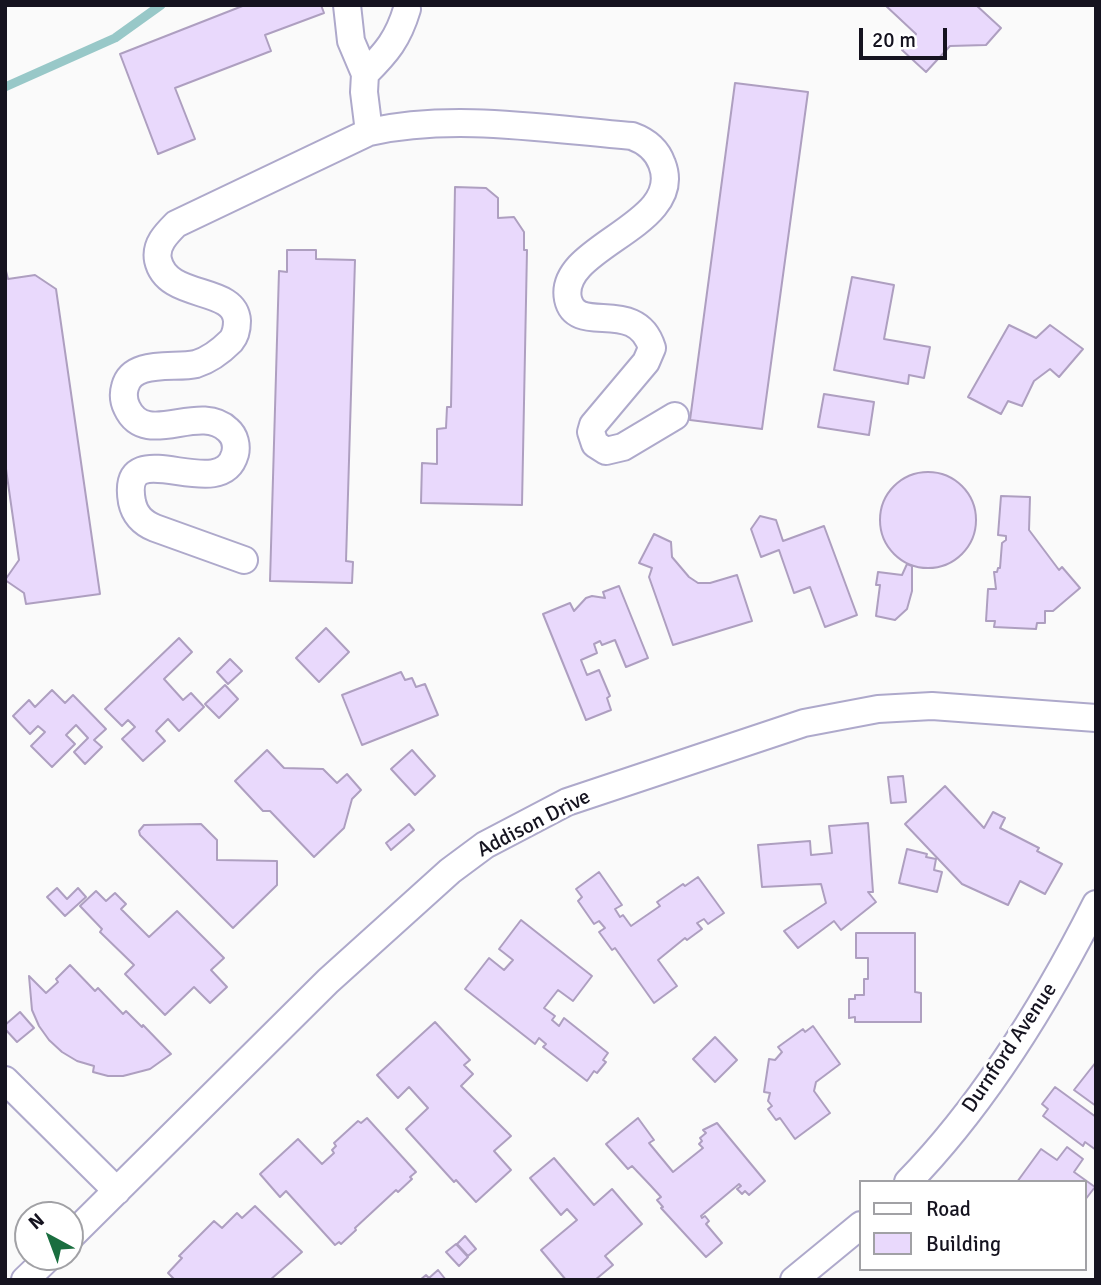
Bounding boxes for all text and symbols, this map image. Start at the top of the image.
scale bar [863,14,950,58]
text: 20 m [872,27,916,53]
street label: Addison Drive [473,785,595,863]
street label: Durnford Avenue [957,978,1063,1118]
legend [860,1180,1087,1271]
text: Road [926,1196,971,1222]
north arrow [14,1201,84,1271]
text: N [24,1208,49,1235]
text: Building [926,1231,1001,1257]

